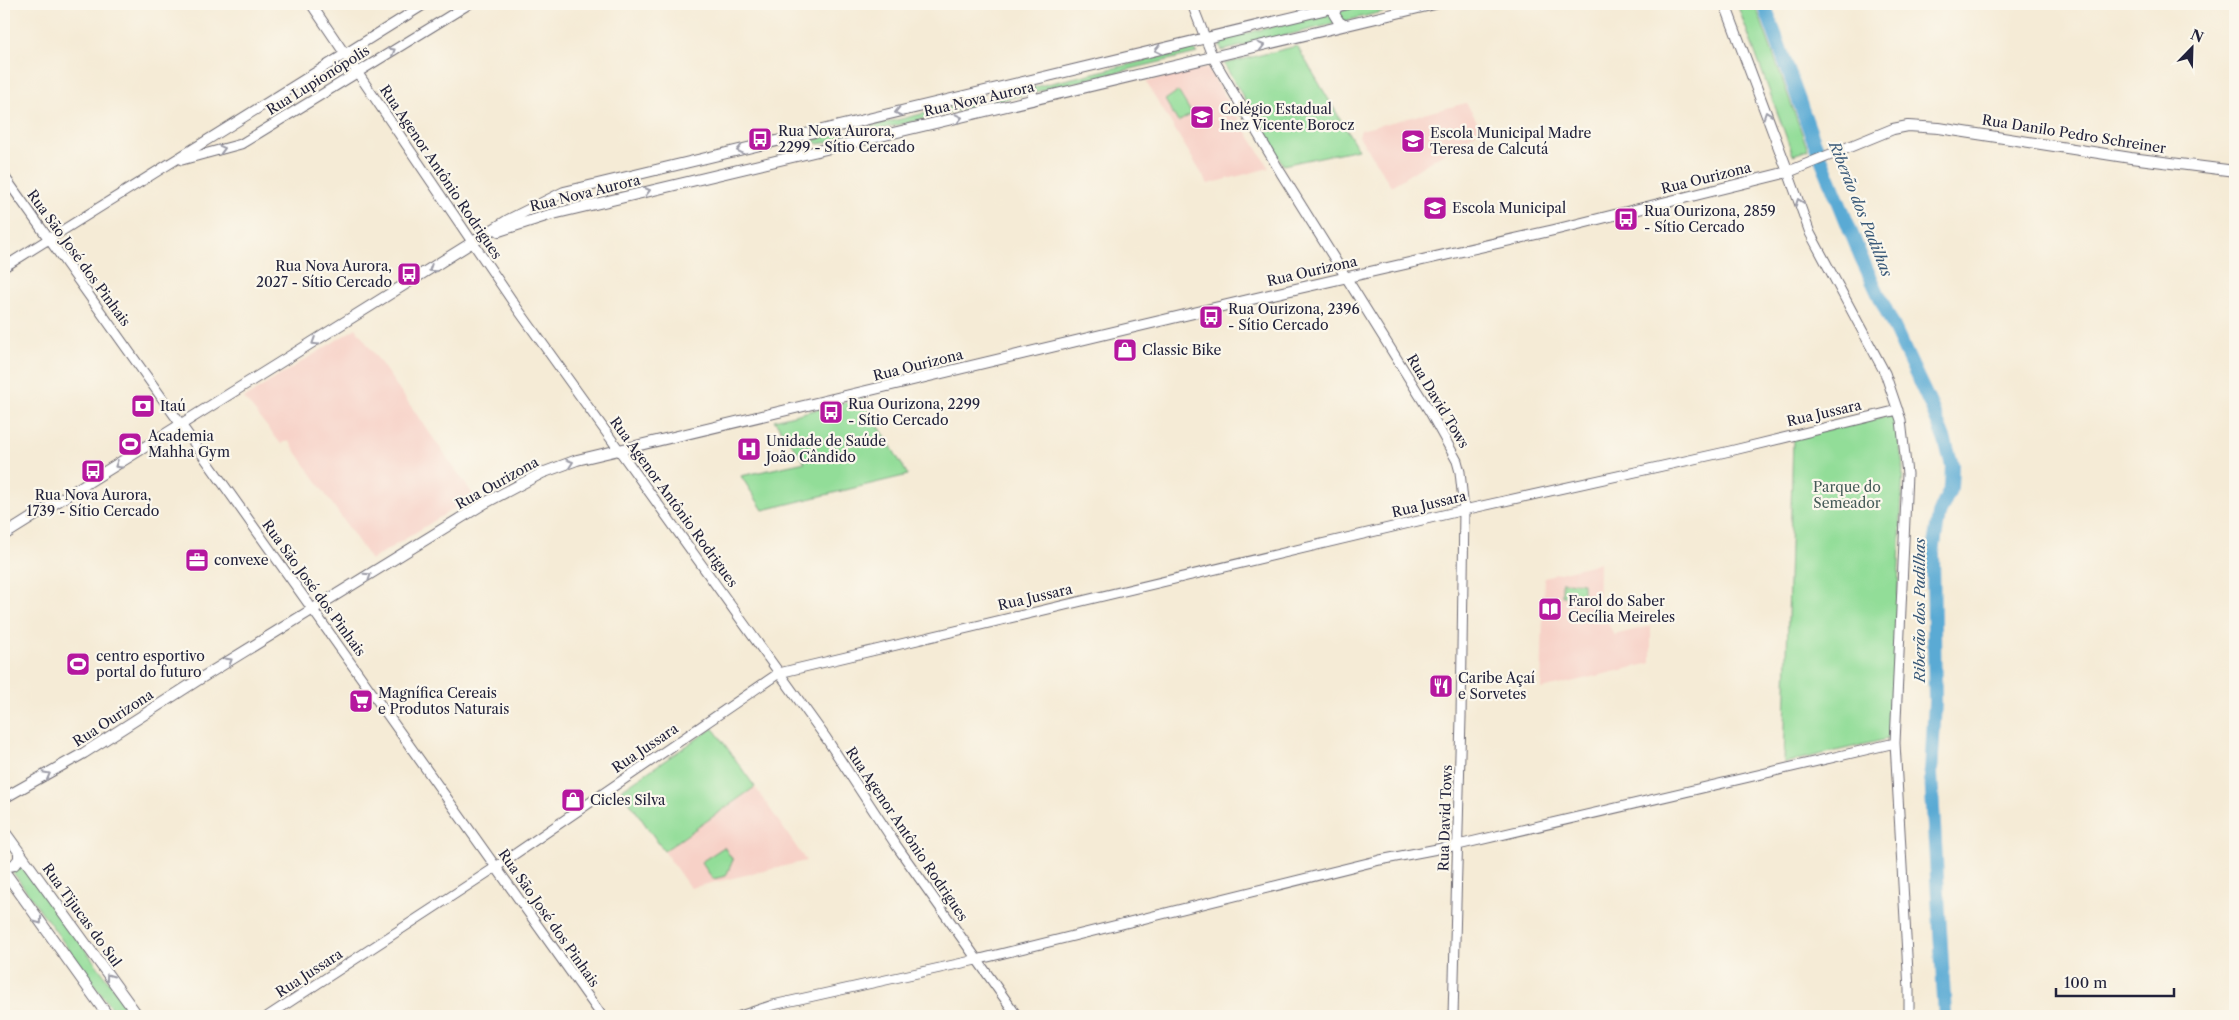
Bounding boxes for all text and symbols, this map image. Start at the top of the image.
north arrow [2166,22,2216,72]
text: N [2188,25,2206,47]
street label: Rua Lupionópolis [263,41,373,119]
one-way arrow [1256,41,1265,52]
one-way arrow [1154,44,1163,55]
one-way arrow [387,47,396,57]
street label: Rua Nova Aurora [922,77,1037,120]
street label: Rua Agenor Antônio Rodrigues [376,81,506,263]
place label: Colégio Estadual Inez Vicente Borocz [1220,100,1354,134]
school or university icon: Colégio Estadual Inez Vicente Borocz [1189,104,1215,130]
one-way arrow [894,106,903,117]
one-way arrow [1763,111,1773,120]
street label: Rua Danilo Pedro Schreiner [1981,111,2167,157]
one-way arrow [954,113,963,124]
place label: Rua Nova Aurora, 2299 - Sítio Cercado [778,122,915,156]
place label: Escola Municipal Madre Teresa de Calcutá [1430,124,1592,158]
bus stop icon: Rua Nova Aurora, 2299 - Sítio Cercado [747,126,773,152]
school or university icon: Escola Municipal Madre Teresa de Calcutá [1400,128,1426,154]
water label: Riberão dos Padilhas [1825,137,1897,280]
one-way arrow [217,144,226,155]
one-way arrow [736,144,745,155]
street label: Rua Ourizona [1659,158,1753,198]
street label: Rua Nova Aurora [528,170,643,215]
street label: Rua São José dos Pinhais [23,186,135,330]
one-way arrow [643,186,652,197]
school or university icon: Escola Municipal [1422,195,1448,221]
one-way arrow [1795,198,1805,207]
place label: Escola Municipal [1452,199,1566,217]
place label: Rua Ourizona, 2859 - Sítio Cercado [1644,202,1776,236]
bus stop icon: Rua Ourizona, 2859 - Sítio Cercado [1613,206,1639,232]
street label: Rua Ourizona [1265,252,1360,290]
place label: Rua Nova Aurora, 2027 - Sítio Cercado [256,257,392,291]
bus stop icon: Rua Nova Aurora, 2027 - Sítio Cercado [396,261,422,287]
one-way arrow [428,262,437,272]
place label: Rua Ourizona, 2396 - Sítio Cercado [1228,300,1360,334]
bus stop icon: Rua Ourizona, 2396 - Sítio Cercado [1198,304,1224,330]
one-way arrow [311,336,320,346]
shop icon: Classic Bike [1112,337,1138,363]
place label: Classic Bike [1142,341,1221,359]
street label: Rua Ourizona [871,345,965,385]
street label: Rua David Tows [1403,351,1473,451]
bank icon: Itaú [130,393,156,419]
place label: Rua Ourizona, 2299 - Sítio Cercado [848,395,980,429]
street label: Rua Jussara [1785,396,1864,430]
place label: Itaú [160,397,186,415]
bus stop icon: Rua Ourizona, 2299 - Sítio Cercado [818,399,844,425]
street label: Rua Agenor Antônio Rodrigues [606,413,742,591]
place label: Academia Mahha Gym [147,427,230,461]
sports icon: Academia Mahha Gym [117,431,143,457]
place label: Unidade de Saúde João Cândido [764,432,886,466]
hospital icon: Unidade de Saúde João Cândido [736,436,762,462]
street label: Rua Ourizona [452,452,542,513]
bus stop icon: Rua Nova Aurora, 1739 - Sítio Cercado [80,458,106,484]
one-way arrow [114,459,123,468]
one-way arrow [565,459,574,469]
park label: Parque do Semeador [1813,478,1881,512]
place label: Rua Nova Aurora, 1739 - Sítio Cercado [27,486,159,520]
street label: Rua Jussara [1390,487,1469,521]
street label: Rua São José dos Pinhais [258,516,370,660]
water label: Riberão dos Padilhas [1910,537,1929,683]
office icon: convexe [184,547,210,573]
place label: convexe [214,551,269,569]
one-way arrow [362,573,371,582]
street label: Rua Jussara [996,580,1075,614]
place label: Farol do Saber Cecília Meireles [1568,592,1675,626]
library icon: Farol do Saber Cecília Meireles [1537,596,1563,622]
place label: centro esportivo portal do futuro [96,647,205,681]
sports icon: centro esportivo portal do futuro [65,651,91,677]
one-way arrow [224,658,233,668]
place label: Caribe Açaí e Sorvetes [1458,669,1535,703]
restaurant icon: Caribe Açaí e Sorvetes [1428,673,1454,699]
place label: Magnífica Cereais e Produtos Naturais [378,684,509,718]
street label: Rua Ourizona [69,685,157,751]
supermarket icon: Magnífica Cereais e Produtos Naturais [348,688,374,714]
street label: Rua Jussara [608,719,682,777]
street label: Rua Agenor Antônio Rodrigues [842,743,972,925]
street label: Rua David Tows [1434,764,1456,872]
one-way arrow [42,771,51,781]
shop icon: Cicles Silva [560,787,586,813]
place label: Cicles Silva [590,791,666,809]
street label: Rua São José dos Pinhais [494,845,604,991]
street label: Rua Tijucas do Sul [39,860,125,970]
one-way arrow [33,915,42,925]
street label: Rua Jussara [272,944,346,1001]
scale bar [2056,965,2174,997]
one-way arrow [106,973,115,983]
text: 100 m [2064,973,2107,992]

